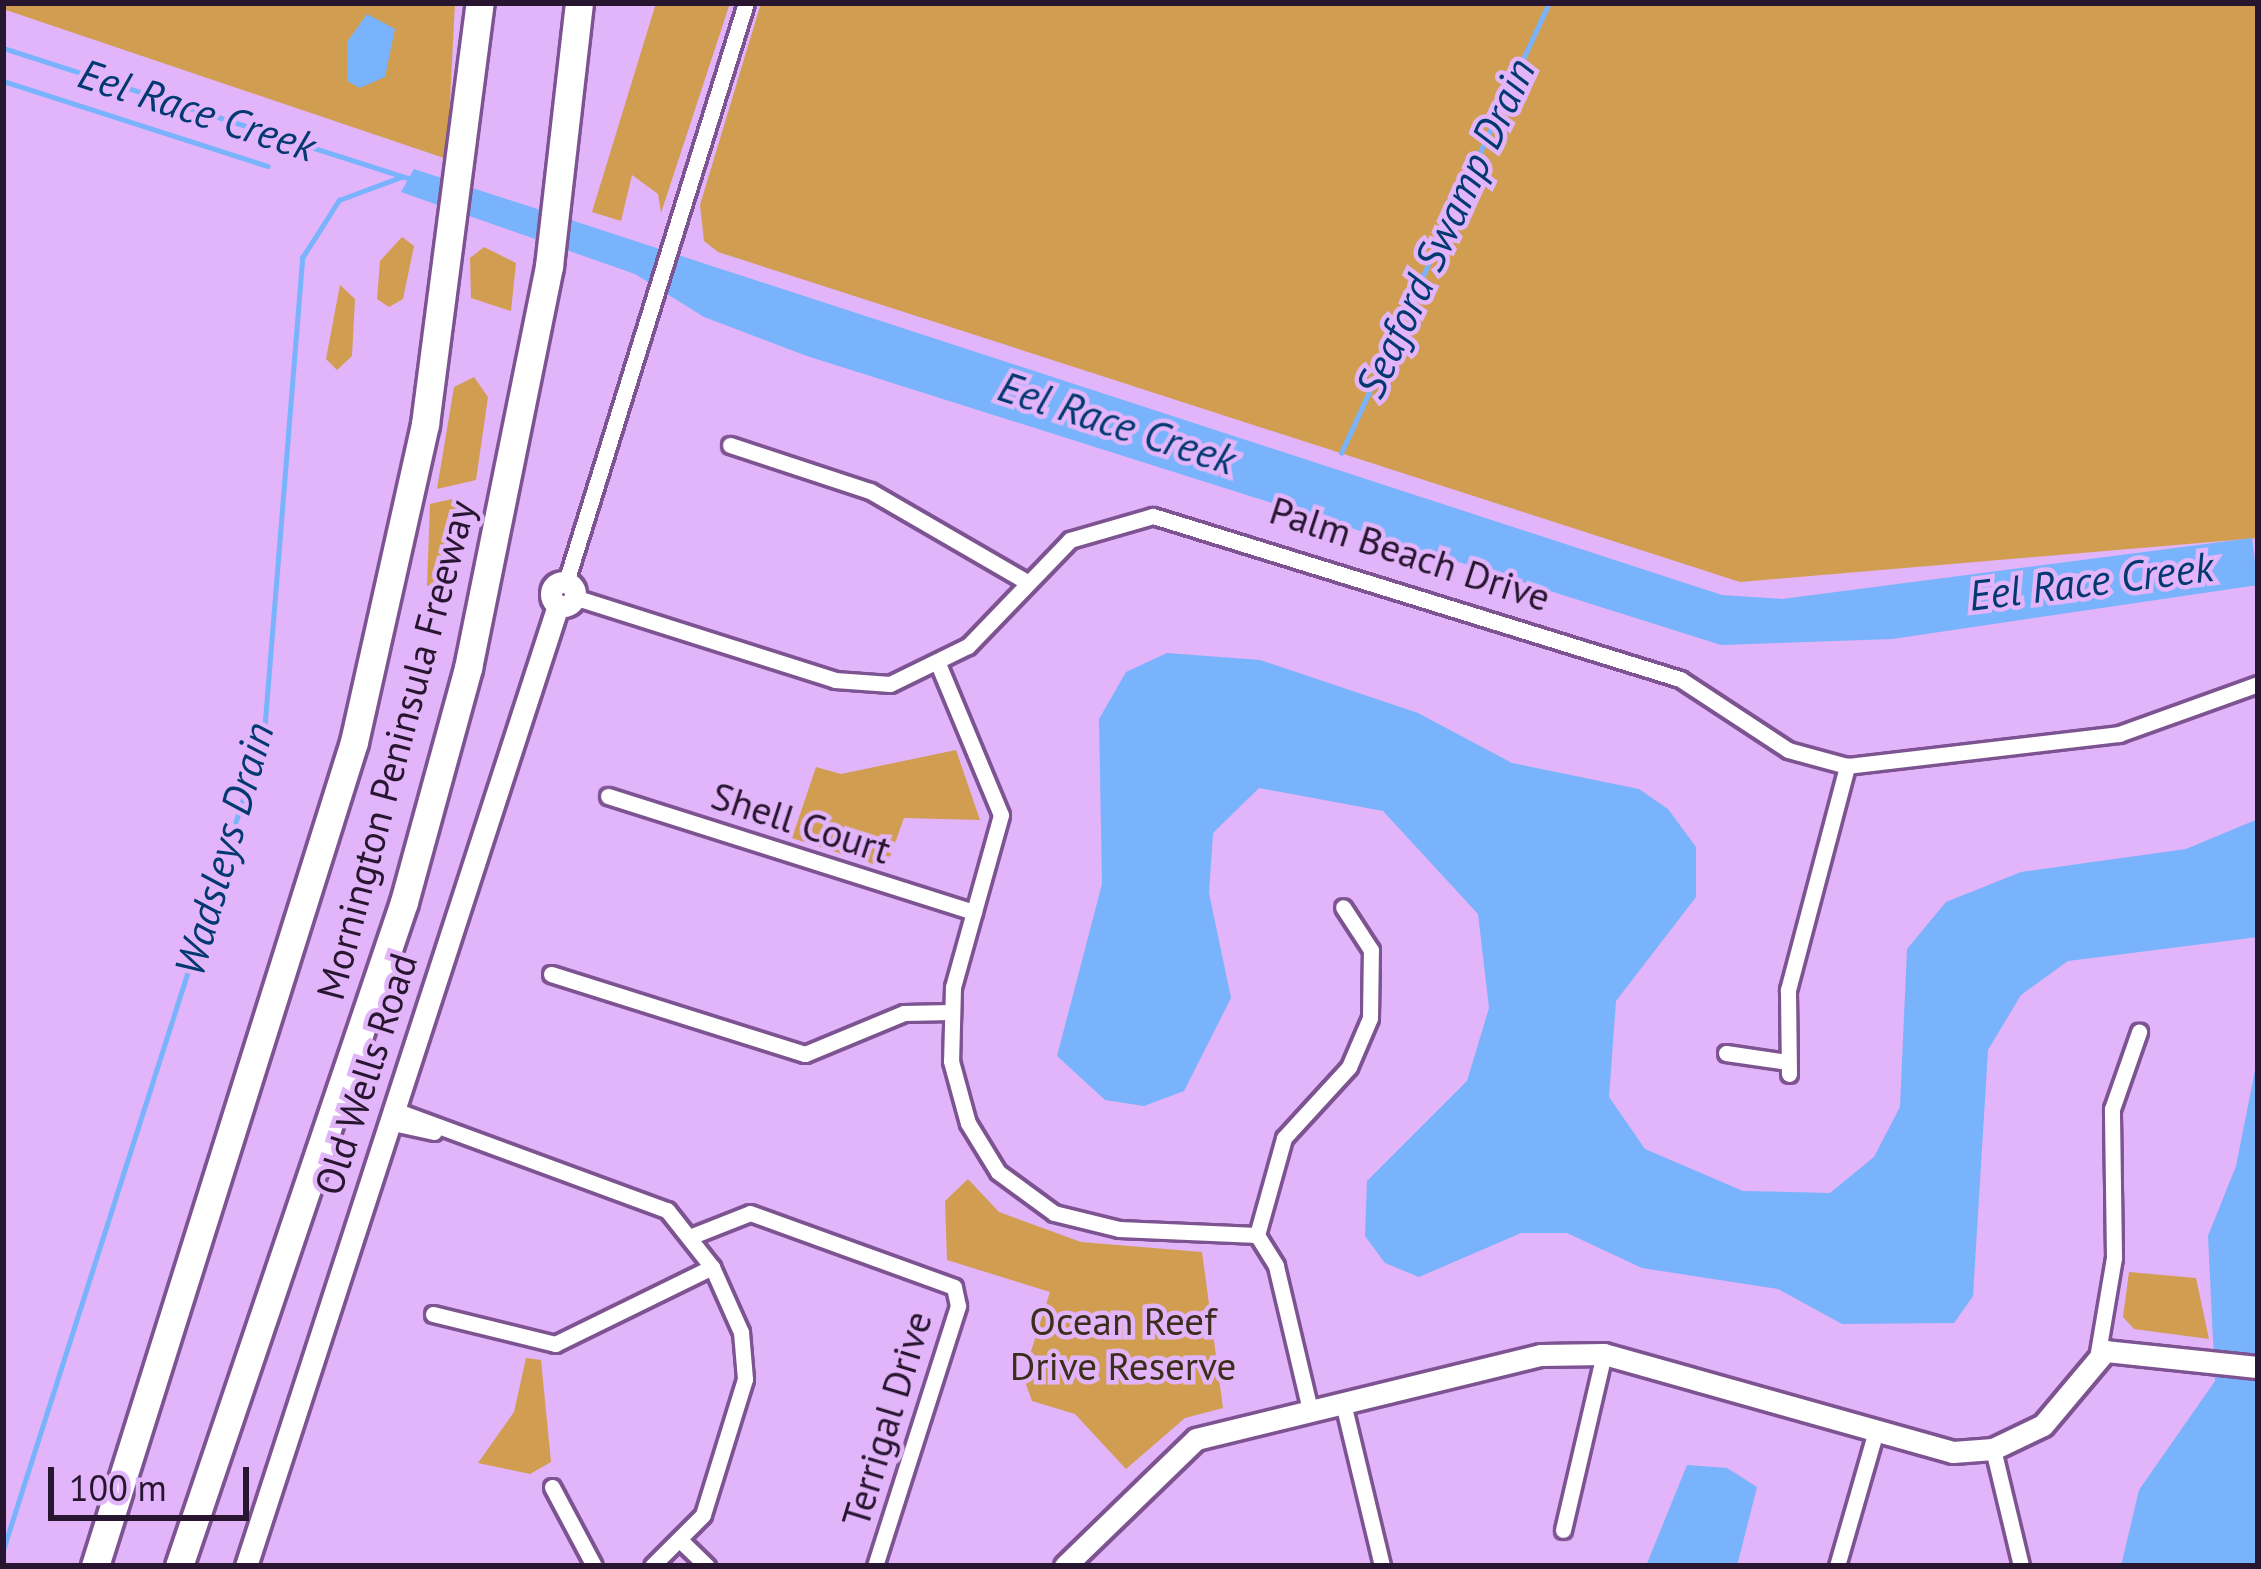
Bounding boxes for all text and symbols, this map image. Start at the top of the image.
water label: Eel Race Creek [72,48,322,172]
water label: Seaford Swamp Drain [1344,50,1546,406]
water label: Eel Race Creek [992,361,1242,485]
street label: Palm Beach Drive [1264,487,1556,621]
street label: Mornington Peninsula Freeway [307,495,485,1005]
water label: Eel Race Creek [1966,541,2216,621]
water label: Wadsleys Drain [164,717,284,981]
street label: Shell Court [706,772,896,874]
street label: Old Wells Road [305,947,427,1201]
park label: Ocean Reef Drive Reserve [1010,1299,1236,1390]
street label: Terrigal Drive [832,1306,942,1532]
scale bar [54,1443,255,1517]
text: 100 m [69,1464,167,1511]

